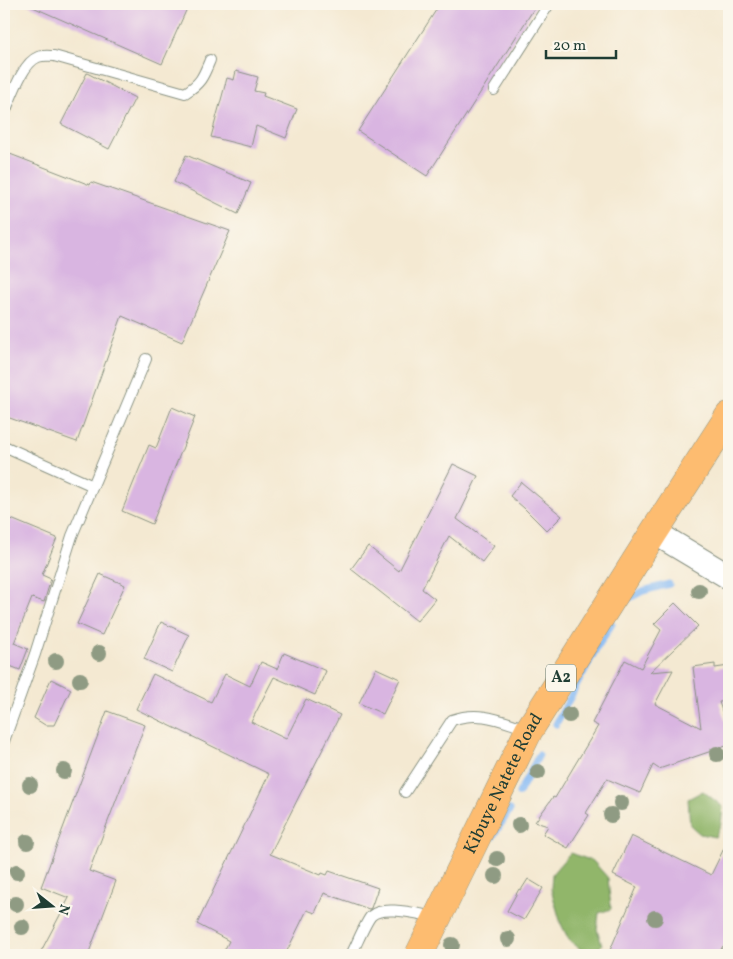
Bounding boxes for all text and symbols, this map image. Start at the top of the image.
scale bar [546,28,616,60]
text: 20 m [553,36,586,57]
road number: A2 [546,664,576,691]
street label: Kibuye Natete Road [458,708,549,858]
north arrow [28,882,78,932]
text: N [52,902,74,917]

